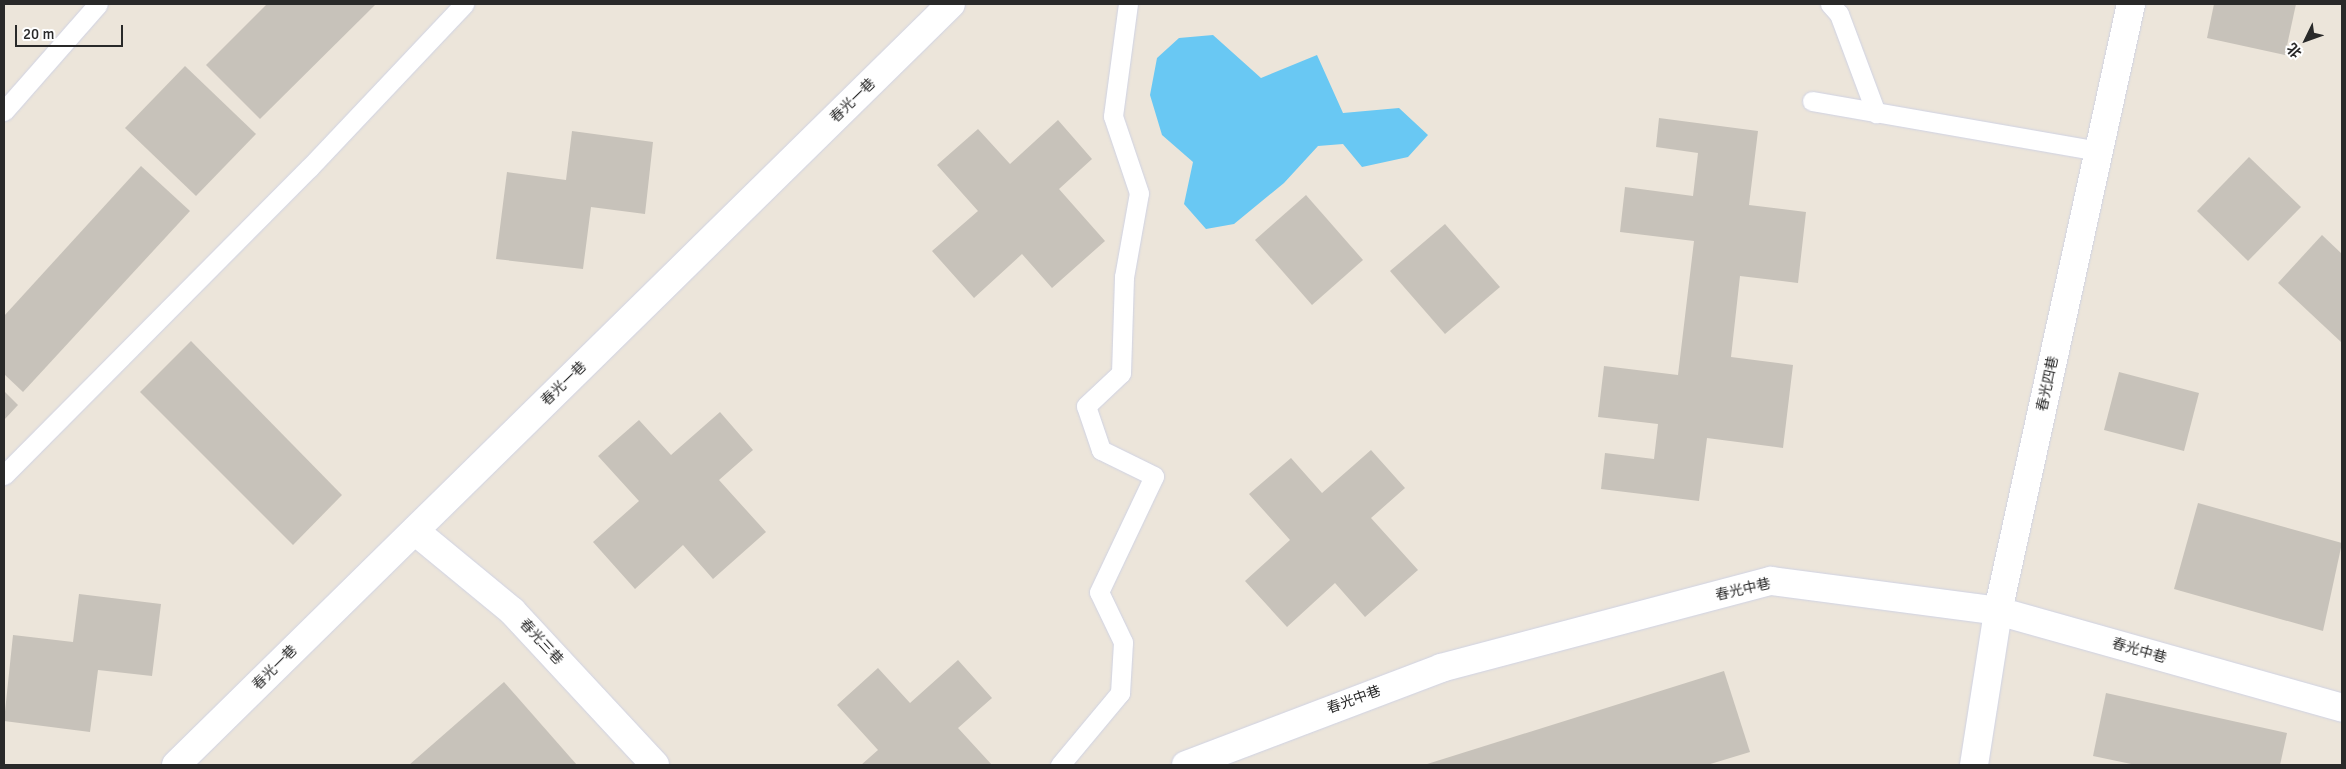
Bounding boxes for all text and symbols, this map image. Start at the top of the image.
scale bar [18,15,125,47]
north arrow [2281,15,2331,65]
text: 20 m [23,25,54,43]
text: 北 [2283,39,2305,61]
street label: 春光一巷 [827,76,879,126]
street label: 春光四巷 [2034,355,2062,413]
street label: 春光一巷 [538,359,590,409]
street label: 春光中巷 [1714,576,1772,604]
street label: 春光三巷 [516,616,566,668]
street label: 春光中巷 [2110,635,2168,667]
street label: 春光一巷 [249,642,301,694]
street label: 春光中巷 [1325,683,1383,717]

